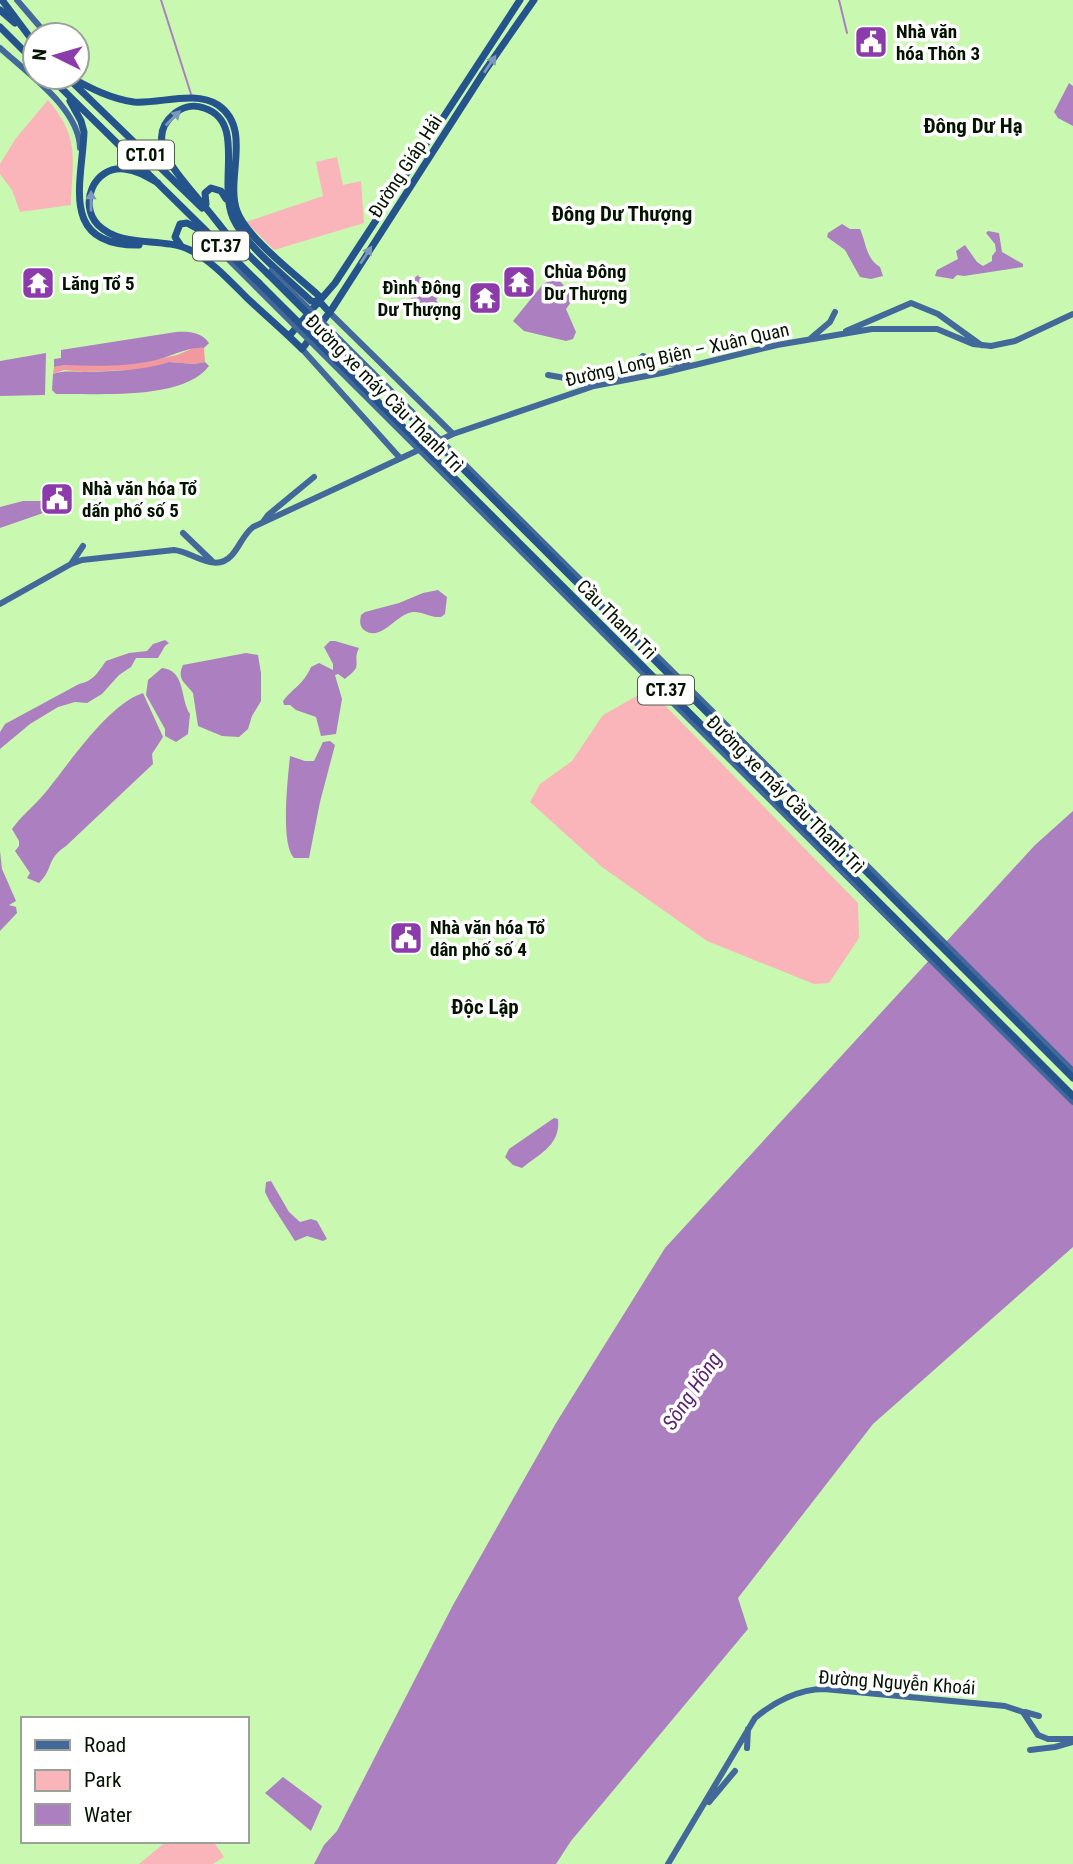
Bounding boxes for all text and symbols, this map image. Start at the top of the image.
place label: Nhà văn hóa Thôn 3 [896,20,980,65]
north arrow [21,21,91,91]
public building icon: Nhà văn hóa Thôn 3 [852,23,890,61]
text: N [28,48,52,61]
one-way arrow [483,55,497,73]
one-way arrow [164,109,181,126]
street label: Đường Giáp Hải [364,111,447,222]
district label: Đông Dư Hạ [923,114,1023,138]
road number: CT.01 [118,140,174,170]
one-way arrow [85,190,97,212]
district label: Đông Dư Thượng [552,202,692,226]
road number: CT.37 [193,232,249,260]
one-way arrow [359,245,372,265]
place label: Chùa Đông Dư Thượng [544,260,627,305]
temple icon: Chùa Đông Dư Thượng [500,263,538,301]
temple icon: Lăng Tổ 5 [19,264,57,302]
place label: Lăng Tổ 5 [62,272,135,295]
place label: Đình Đông Dư Thượng [378,276,461,321]
temple icon: Đình Đông Dư Thượng [466,279,504,317]
street label: Đường xe máy Cầu Thanh Trì [301,310,468,477]
street label: Đường Long Biên – Xuân Quan [563,318,791,391]
place label: Nhà văn hóa Tổ dấn phố số 5 [82,477,197,522]
public building icon: Nhà văn hóa Tổ dấn phố số 5 [38,480,76,518]
street label: Cầu Thanh Trì [572,575,661,664]
road number: CT.37 [638,676,694,704]
street label: Đường xe máy Cầu Thanh Trì [702,711,869,878]
place label: Nhà văn hóa Tổ dân phố số 4 [430,916,545,961]
public building icon: Nhà văn hóa Tổ dân phố số 4 [387,919,425,957]
district label: Độc Lập [451,995,519,1019]
water label: Sông Hồng [657,1348,727,1434]
street label: Đường Nguyễn Khoái [818,1666,976,1699]
legend [21,1717,248,1843]
text: Road [84,1733,126,1757]
text: Park [84,1768,122,1792]
text: Water [84,1803,132,1827]

